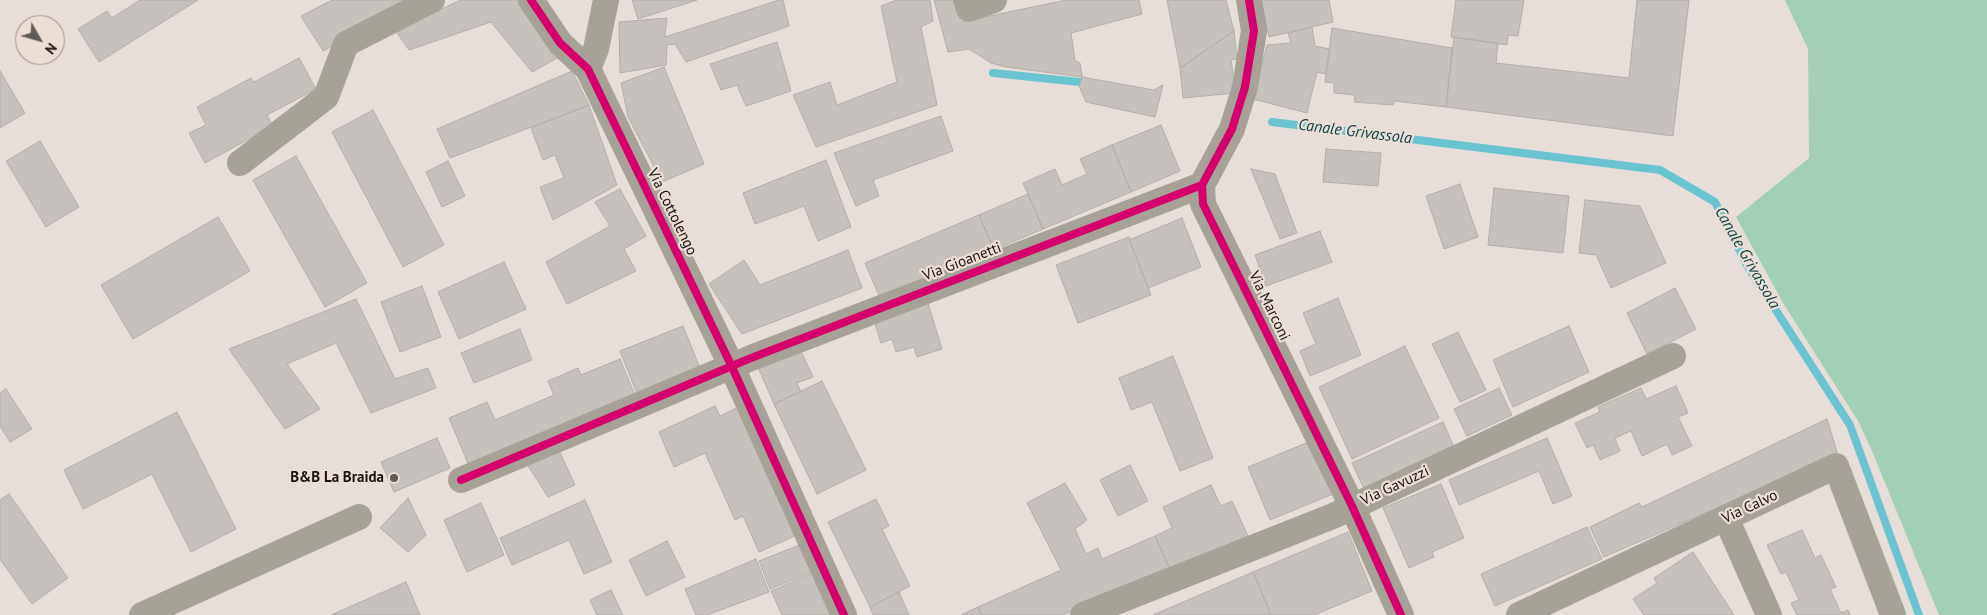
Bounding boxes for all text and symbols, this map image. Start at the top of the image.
north arrow [15,15,65,65]
text: N [41,39,61,58]
water label: Canale Grivassola [1297,116,1413,148]
street label: Via Cottolengo [643,166,701,258]
water label: Canale Grivassola [1710,204,1784,312]
street label: Via Gioanetti [920,239,1004,285]
street label: Via Marconi [1244,268,1294,344]
street label: Via Gavuzzi [1358,462,1432,510]
place label: B&B La Braida [290,469,384,487]
marker: B&B La Braida [388,472,400,484]
street label: Via Calvo [1719,486,1781,528]

